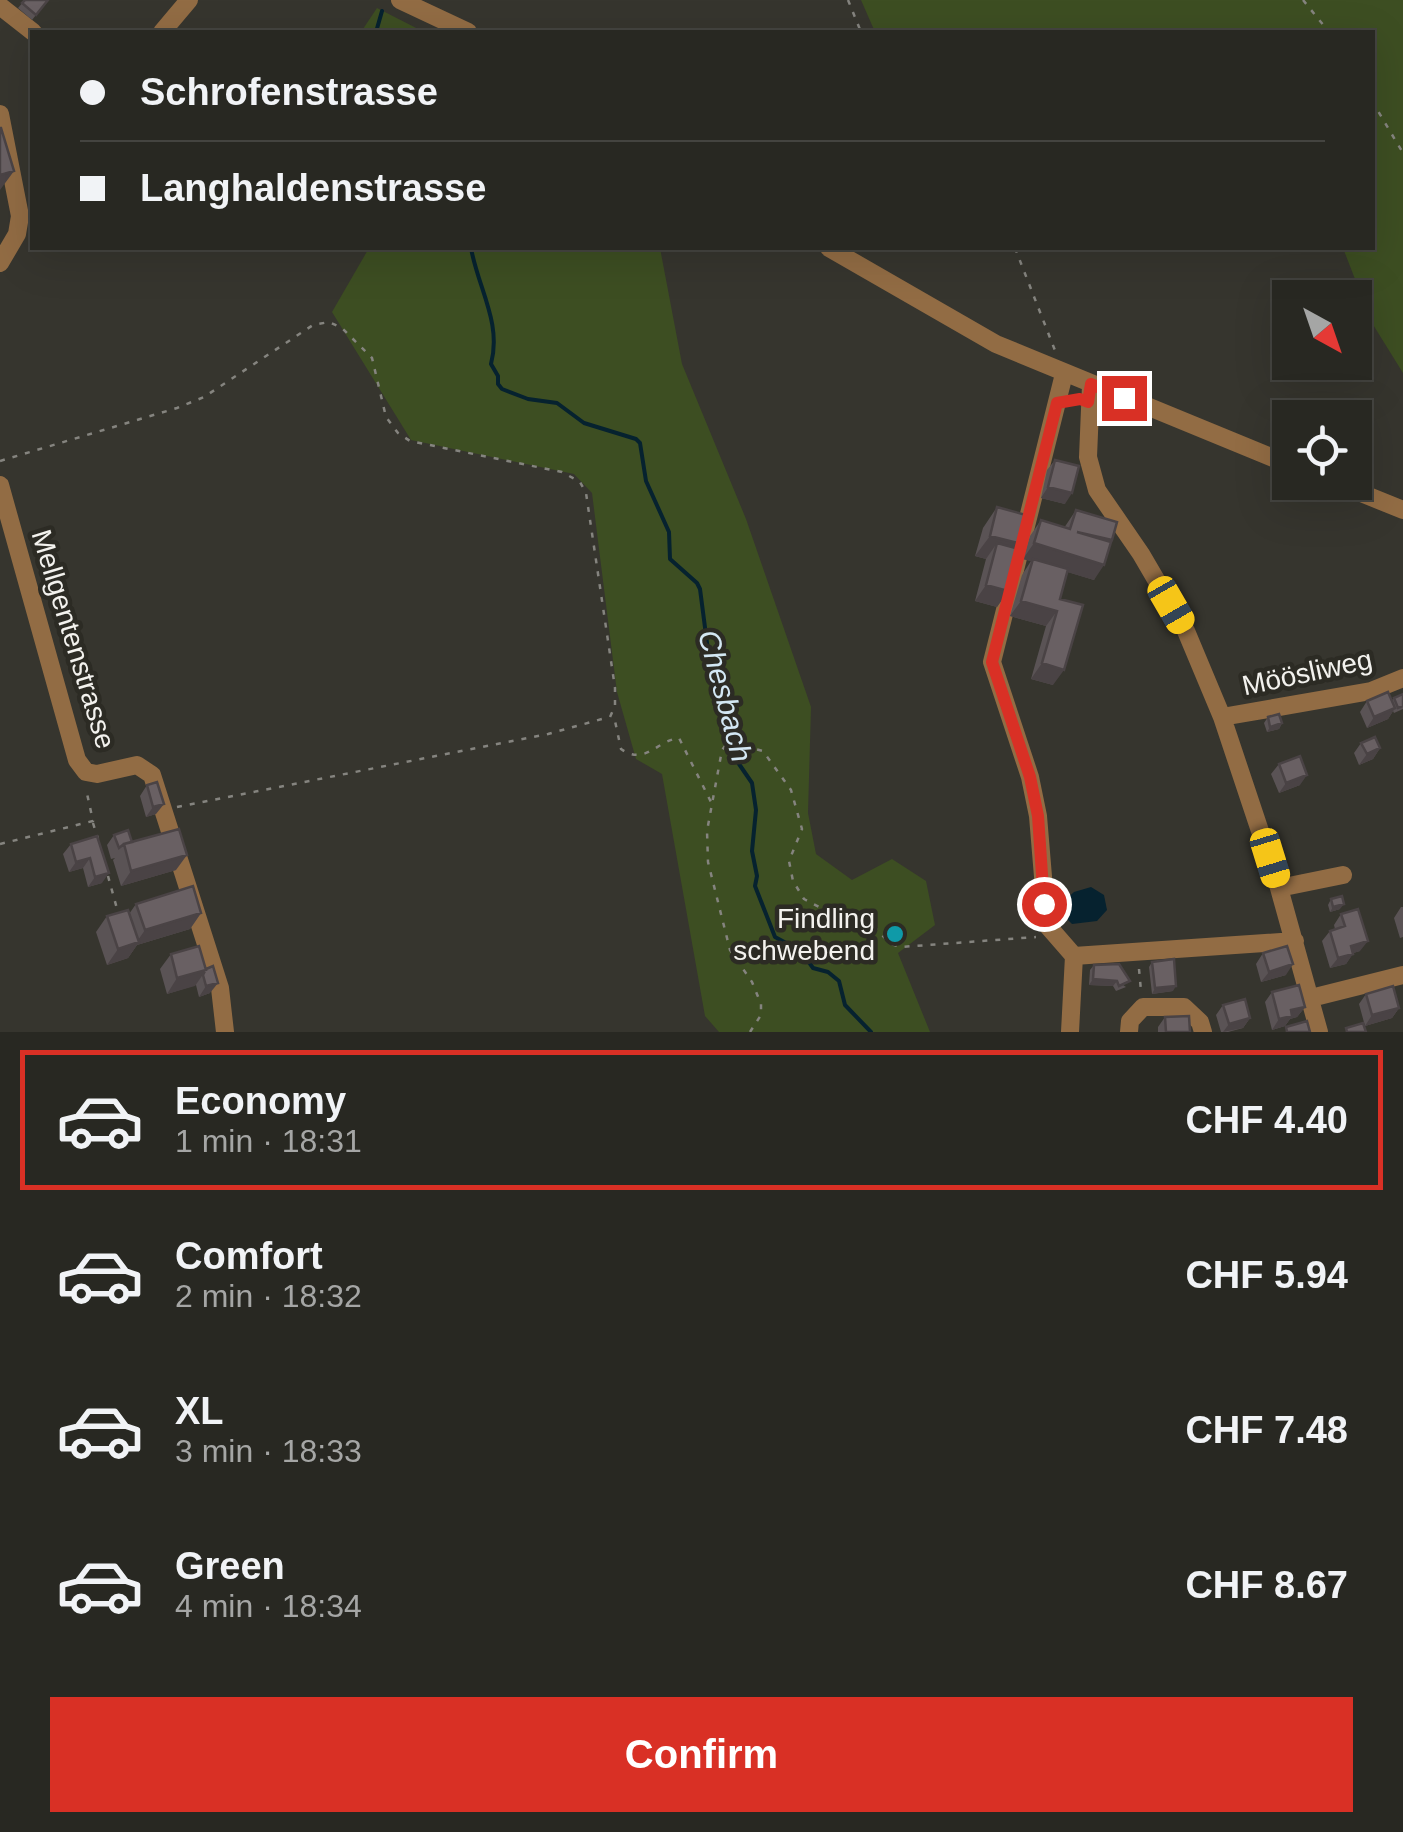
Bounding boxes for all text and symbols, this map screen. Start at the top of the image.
text: Schrofenstrasse [140,71,438,113]
text: Langhaldenstrasse [140,167,486,209]
north arrow [1272,280,1372,380]
map controls [1272,280,1372,500]
route end [1102,376,1147,421]
button: locate [1272,400,1372,500]
street label: Mellgentenstrasse [25,526,122,752]
car [1143,572,1199,638]
water label: Chesbach [692,626,759,765]
street label: Möösliweg [1239,644,1375,701]
car [1247,825,1293,891]
route start [1022,882,1067,927]
place label: Findling schwebend [733,903,875,966]
marker: Findling schwebend [884,923,906,945]
icon: car [55,1075,145,1165]
text: Economy [175,1080,346,1122]
text: CHF 4.40 [1185,1099,1348,1141]
text: 1 min · 18:31 [175,1123,362,1159]
icon: car [55,1230,145,1320]
text: Comfort [175,1235,323,1277]
text: CHF 5.94 [1185,1254,1348,1296]
text: 2 min · 18:32 [175,1278,362,1314]
icon: car [55,1385,145,1475]
text: XL [175,1390,224,1432]
text: CHF 7.48 [1185,1409,1348,1451]
text: 3 min · 18:33 [175,1433,362,1469]
icon: car [55,1540,145,1630]
text: Green [175,1545,285,1587]
text: CHF 8.67 [1185,1564,1348,1606]
text: 4 min · 18:34 [175,1588,362,1624]
button: Confirm [50,1697,1353,1812]

